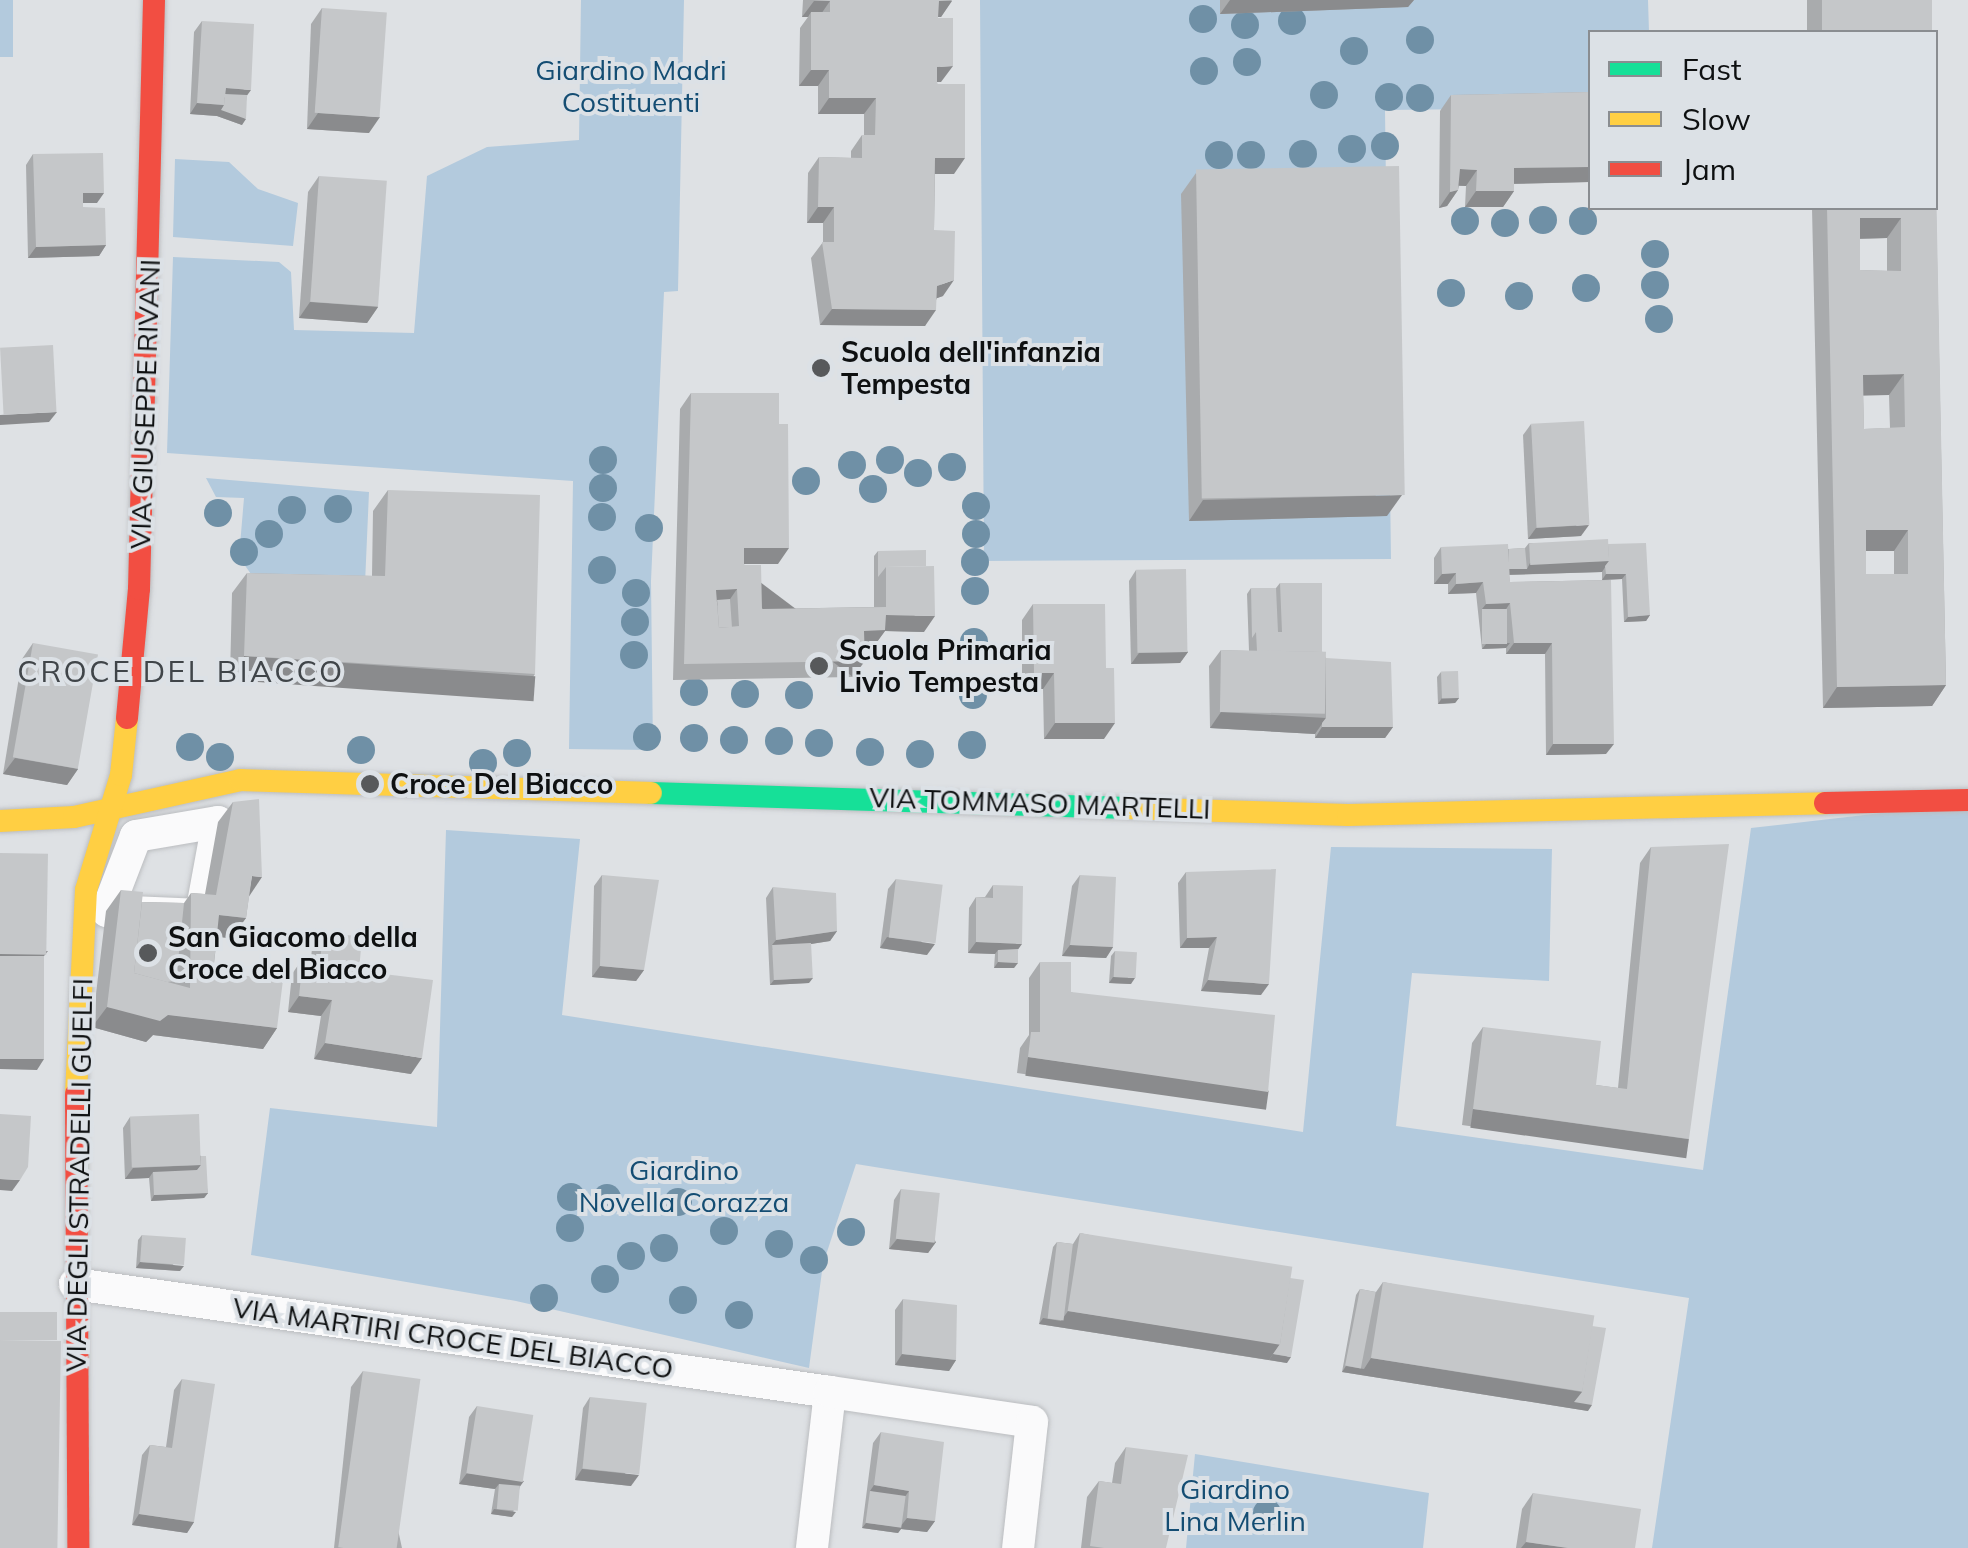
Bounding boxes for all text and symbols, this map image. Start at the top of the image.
legend [1588,30,1938,210]
text: Fast [1682,50,1742,88]
park label: Giardino Madri Costituenti [535,53,727,119]
text: Slow [1682,100,1751,138]
text: Jam [1682,150,1736,188]
street label: VIA GIUSEPPE RIVANI [123,258,167,550]
place label: Scuola dell'infanzia Tempesta [841,335,1101,401]
marker: Scuola dell'infanzia Tempesta [810,357,832,379]
place label: Scuola Primaria Livio Tempesta [839,633,1052,699]
district label: CROCE DEL BIACCO [17,653,345,689]
marker: Scuola Primaria Livio Tempesta [808,655,830,677]
place label: Croce Del Biacco [390,767,613,801]
marker: Croce Del Biacco [359,773,381,795]
street label: VIA TOMMASO MARTELLI [869,780,1211,826]
place label: San Giacomo della Croce del Biacco [168,920,418,986]
marker: San Giacomo della Croce del Biacco [137,942,159,964]
street label: VIA DEGLI STRADELLI GUELFI [59,978,99,1372]
park label: Giardino Novella Corazza [579,1153,789,1219]
street label: VIA MARTIRI CROCE DEL BIACCO [231,1290,675,1386]
park label: Giardino Lina Merlin [1164,1472,1306,1538]

